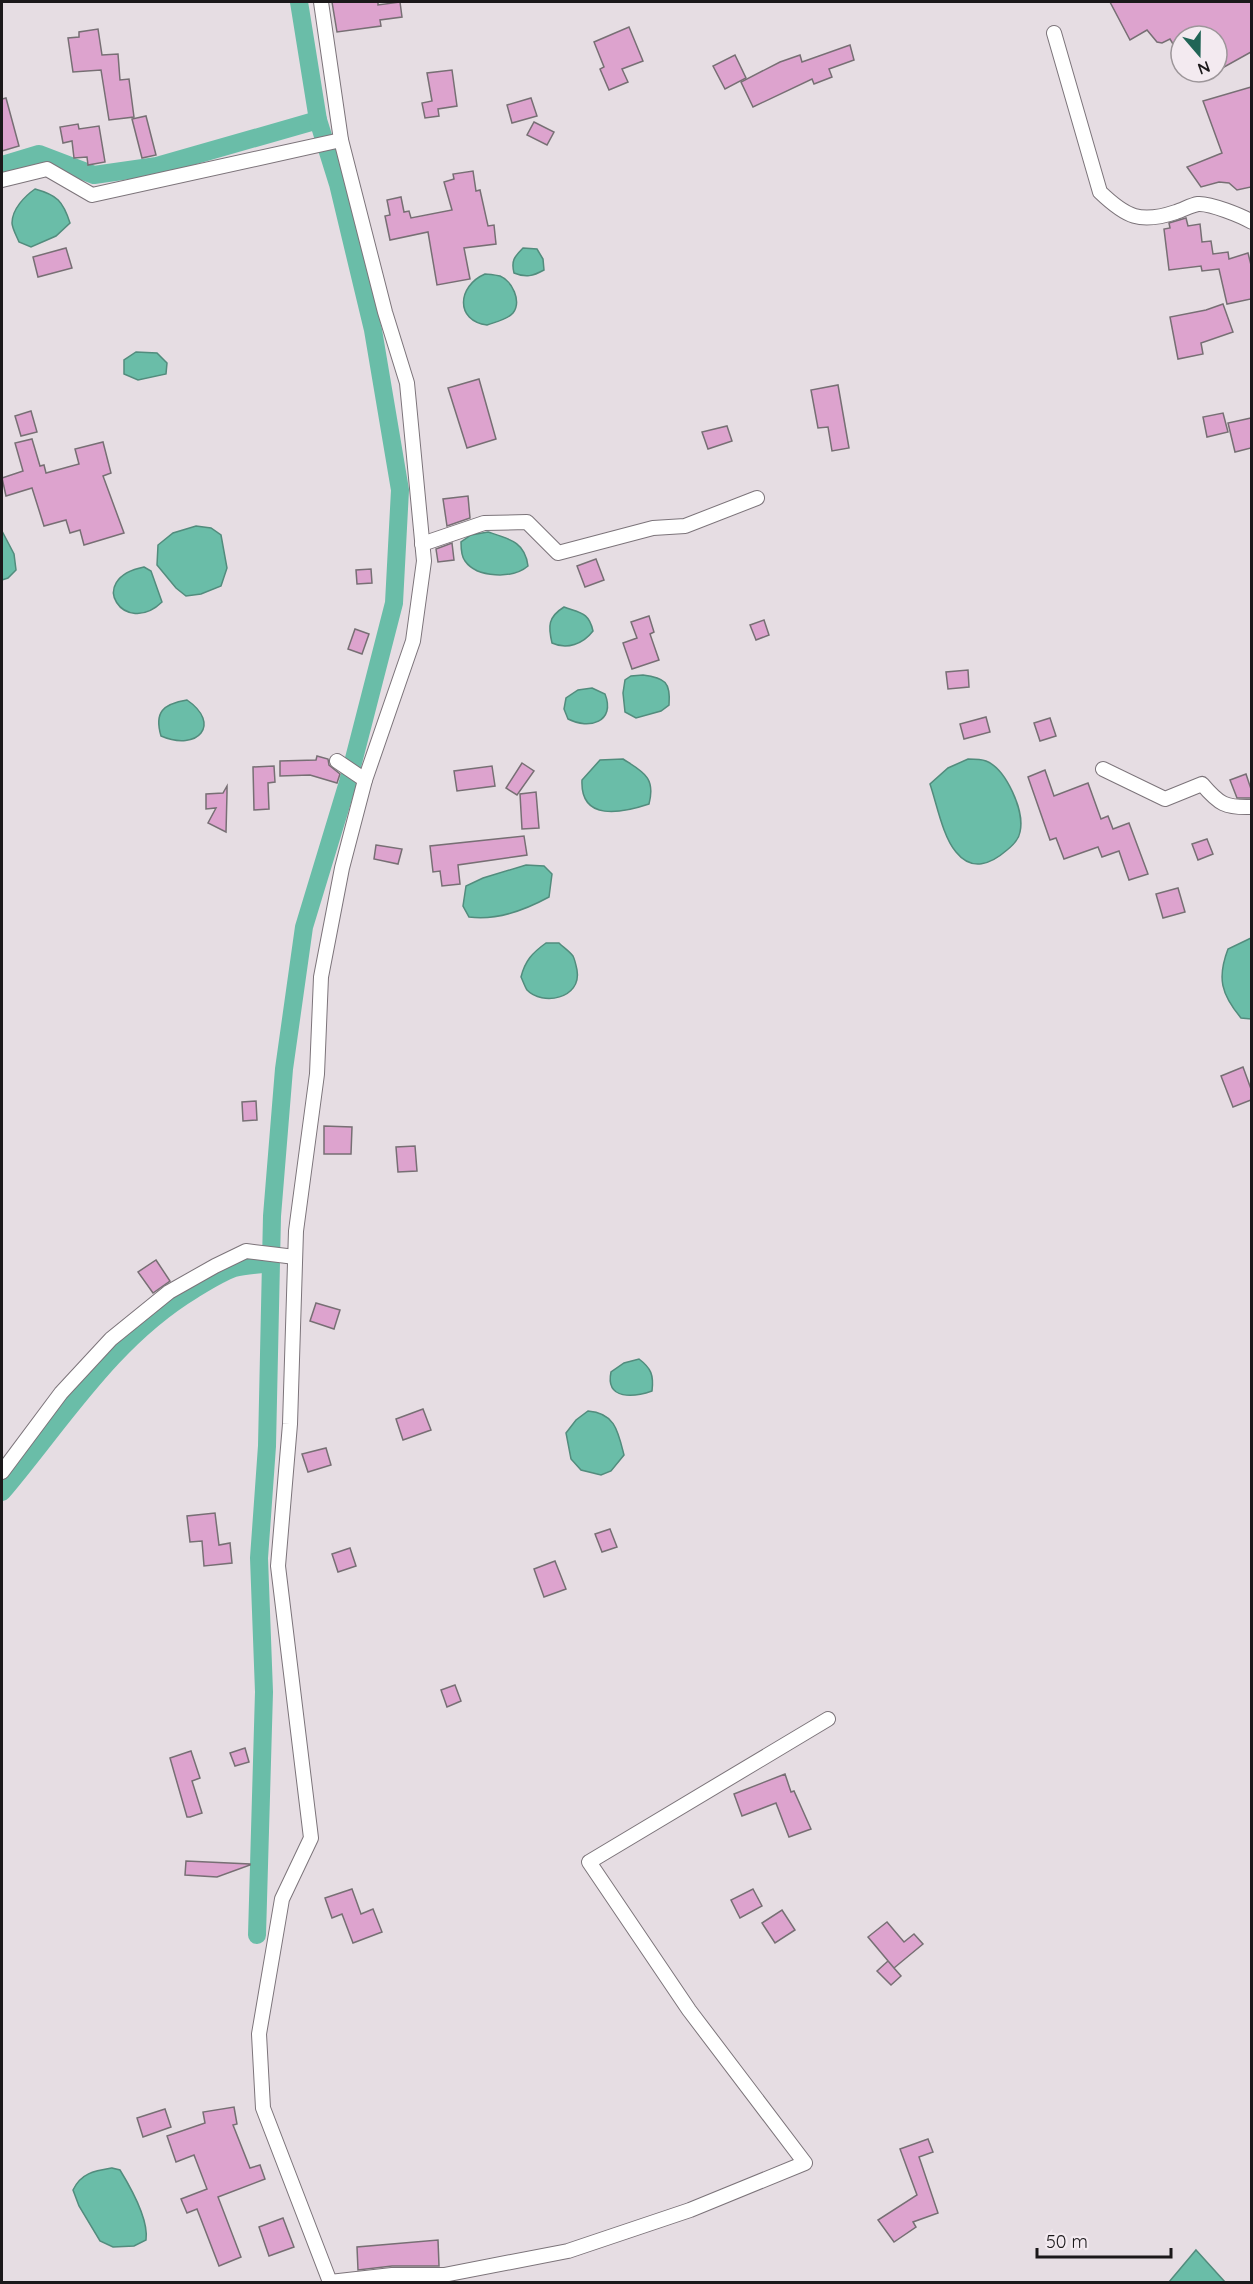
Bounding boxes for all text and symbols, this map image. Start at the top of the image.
north arrow [1169,24,1229,84]
text: N [1195,57,1213,80]
scale bar [1037,2221,1170,2259]
text: 50 m [1046,2230,1088,2253]

